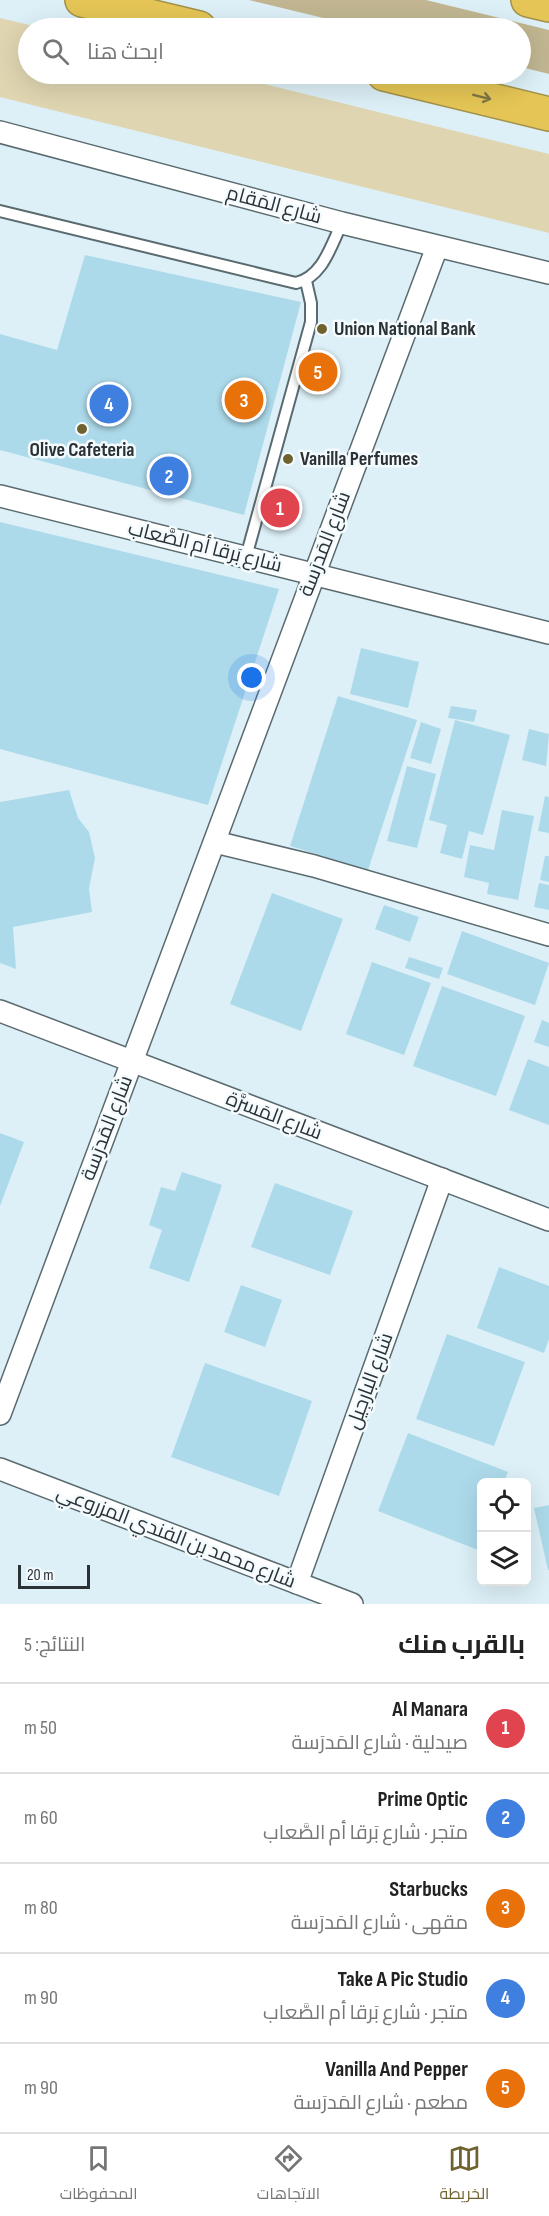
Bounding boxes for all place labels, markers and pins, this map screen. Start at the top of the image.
place label: Union National Bank [334,317,476,341]
marker: Union National Bank [315,322,329,336]
pin: 5 [298,350,338,394]
pin: 3 [224,378,264,422]
pin: 4 [90,382,128,426]
marker: Olive Cafeteria [75,422,89,436]
place label: Olive Cafeteria [30,438,134,462]
place label: Vanilla Perfumes [300,447,418,471]
marker: Vanilla Perfumes [281,452,295,466]
pin: 2 [150,454,188,498]
pin: 1 [260,486,300,530]

